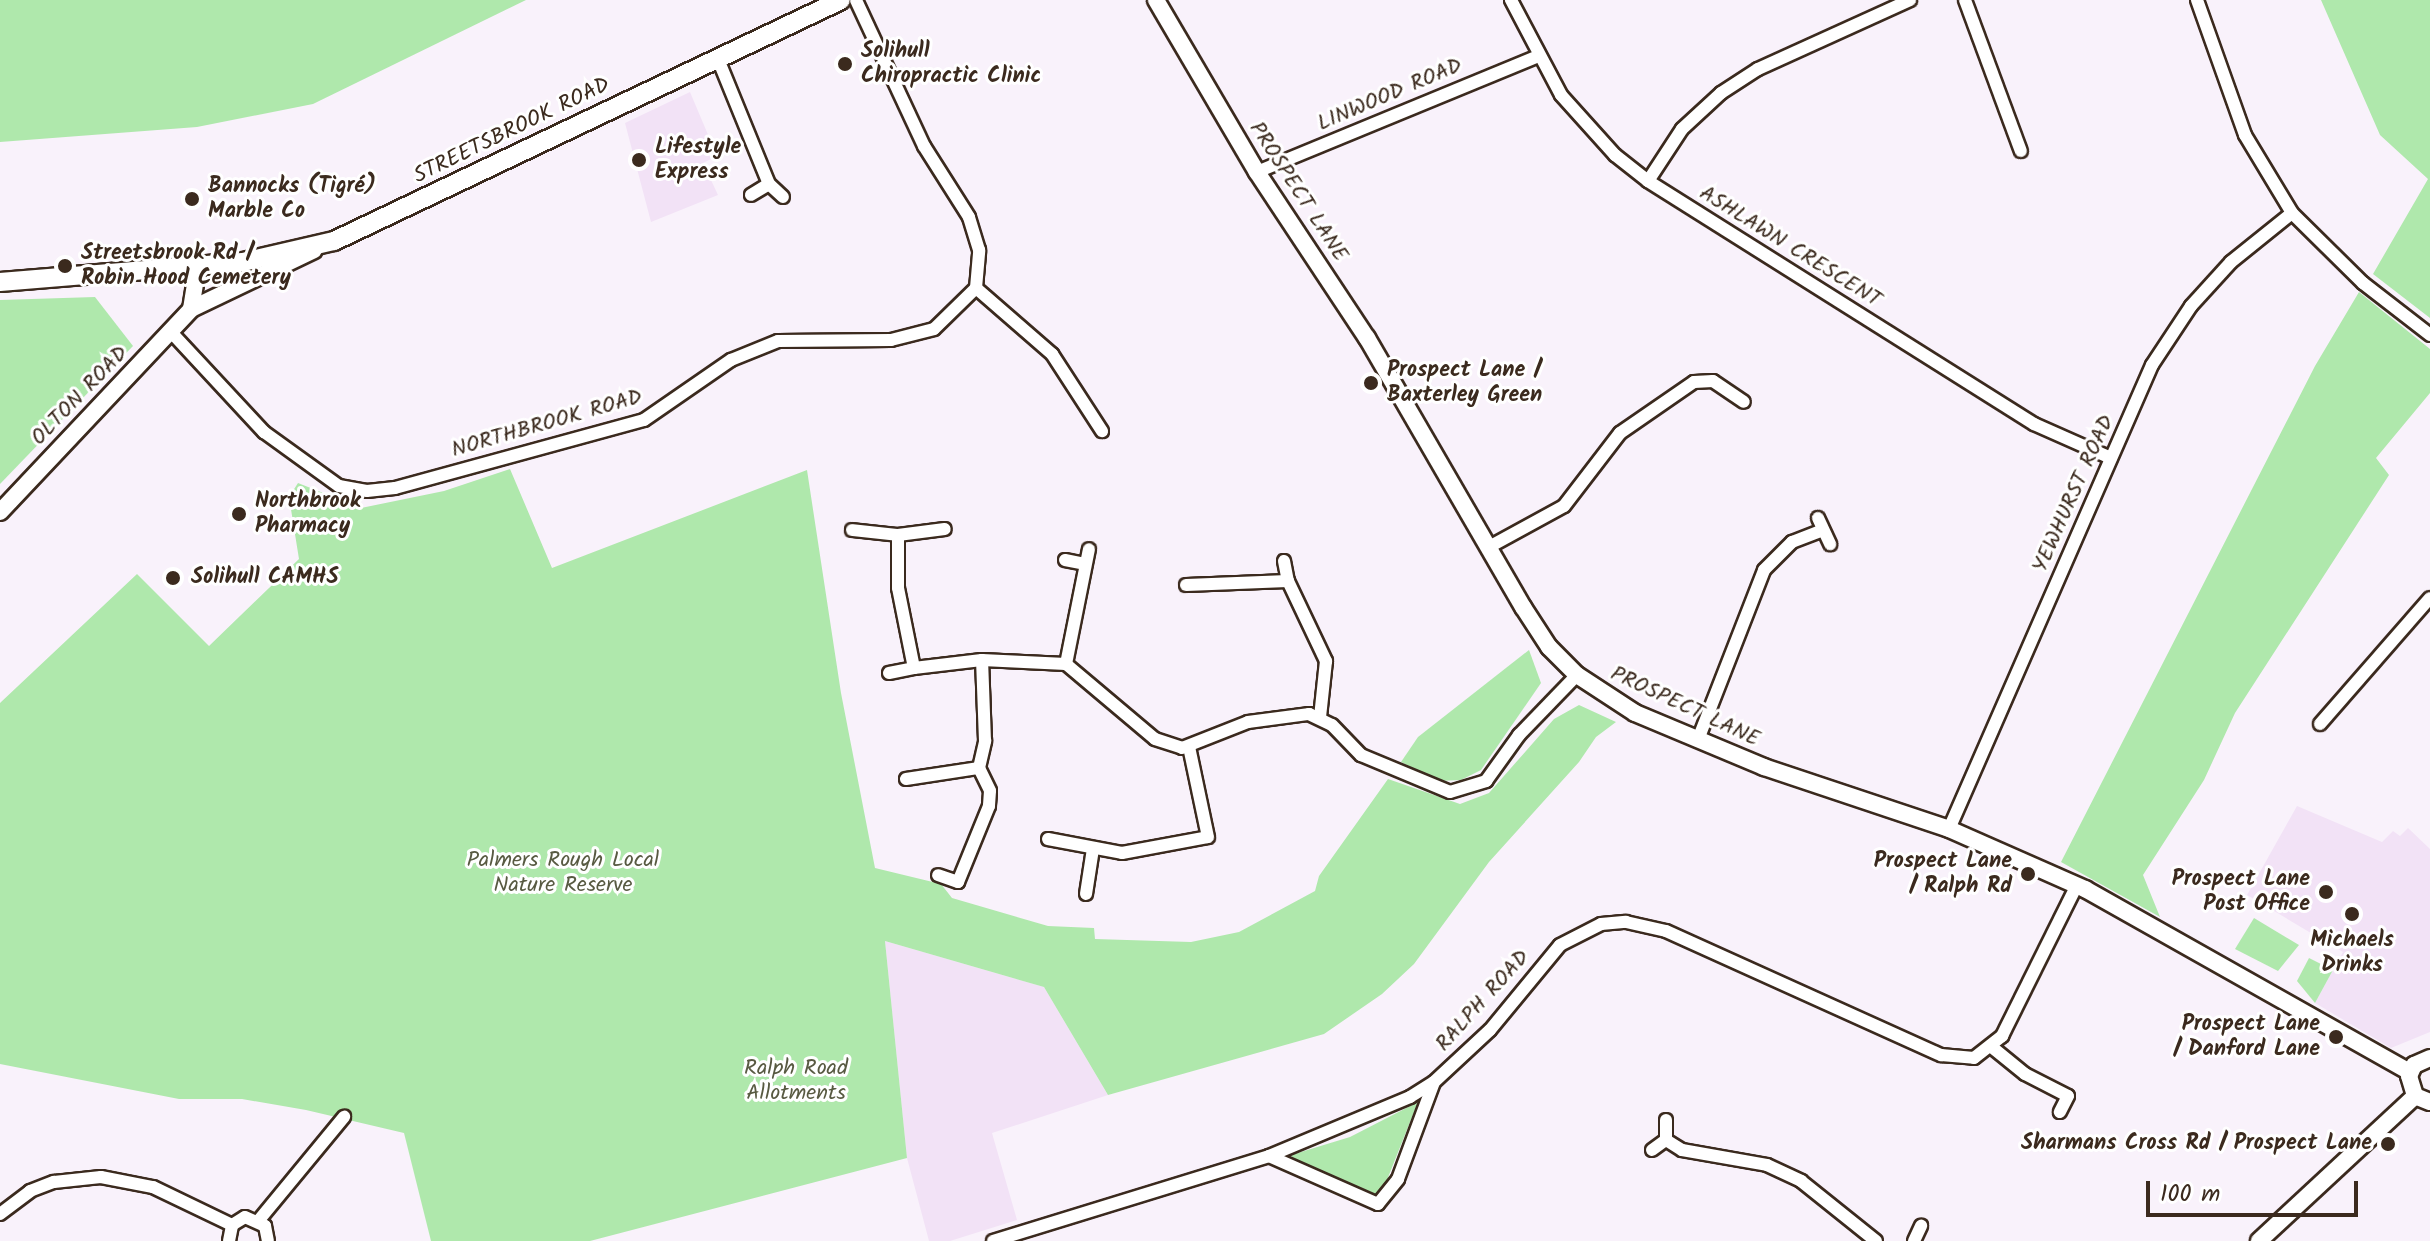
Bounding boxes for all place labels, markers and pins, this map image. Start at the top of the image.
place label: Solihull Chiropractic Clinic [861,38,1041,90]
marker: Solihull Chiropractic Clinic [836,55,854,73]
place label: Lifestyle Express [655,134,741,186]
marker: Lifestyle Express [630,151,648,169]
place label: Bannocks (Tigré) Marble Co [208,173,376,224]
marker: Bannocks (Tigré) Marble Co [183,190,201,208]
place label: Streetsbrook Rd / Robin Hood Cemetery [81,240,291,292]
marker: Streetsbrook Rd / Robin Hood Cemetery [56,257,74,275]
place label: Prospect Lane / Baxterley Green [1387,357,1542,408]
marker: Prospect Lane / Baxterley Green [1362,374,1380,392]
place label: Northbrook Pharmacy [255,488,361,540]
marker: Northbrook Pharmacy [230,505,248,523]
place label: Solihull CAMHS [191,565,339,591]
marker: Solihull CAMHS [162,567,184,589]
place label: Prospect Lane / Ralph Rd [1874,848,2012,900]
marker: Prospect Lane / Ralph Rd [2019,865,2037,883]
place label: Prospect Lane Post Office [2172,866,2310,918]
marker: Prospect Lane Post Office [2317,883,2335,901]
marker: Michaels Drinks [2343,905,2361,923]
place label: Michaels Drinks [2310,927,2394,978]
place label: Prospect Lane / Danford Lane [2173,1011,2320,1062]
marker: Prospect Lane / Danford Lane [2327,1028,2345,1046]
place label: Sharmans Cross Rd / Prospect Lane [2021,1131,2372,1157]
marker: Sharmans Cross Rd / Prospect Lane [2379,1135,2397,1153]

